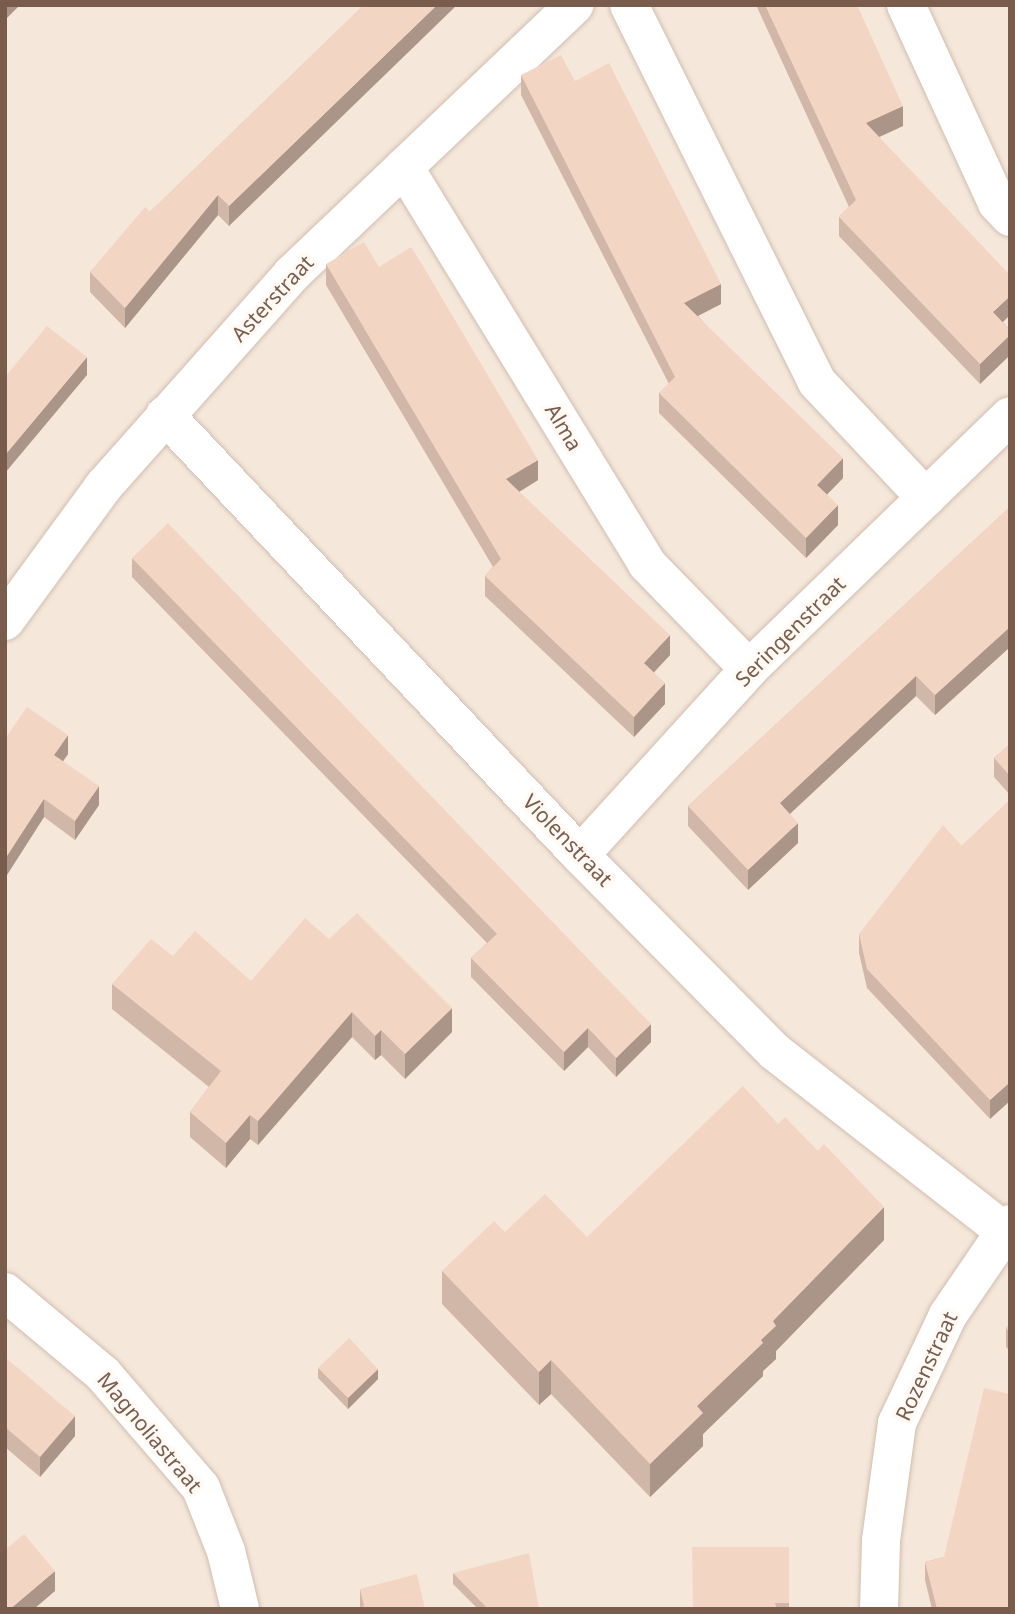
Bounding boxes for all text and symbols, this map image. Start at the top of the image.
street label: Asterstraat [226,250,318,346]
street label: Alma [540,399,588,455]
street label: Seringenstraat [730,571,850,691]
street label: Violenstraat [518,789,618,891]
street label: Rozenstraat [890,1308,962,1424]
street label: Magnoliastraat [92,1367,208,1497]

